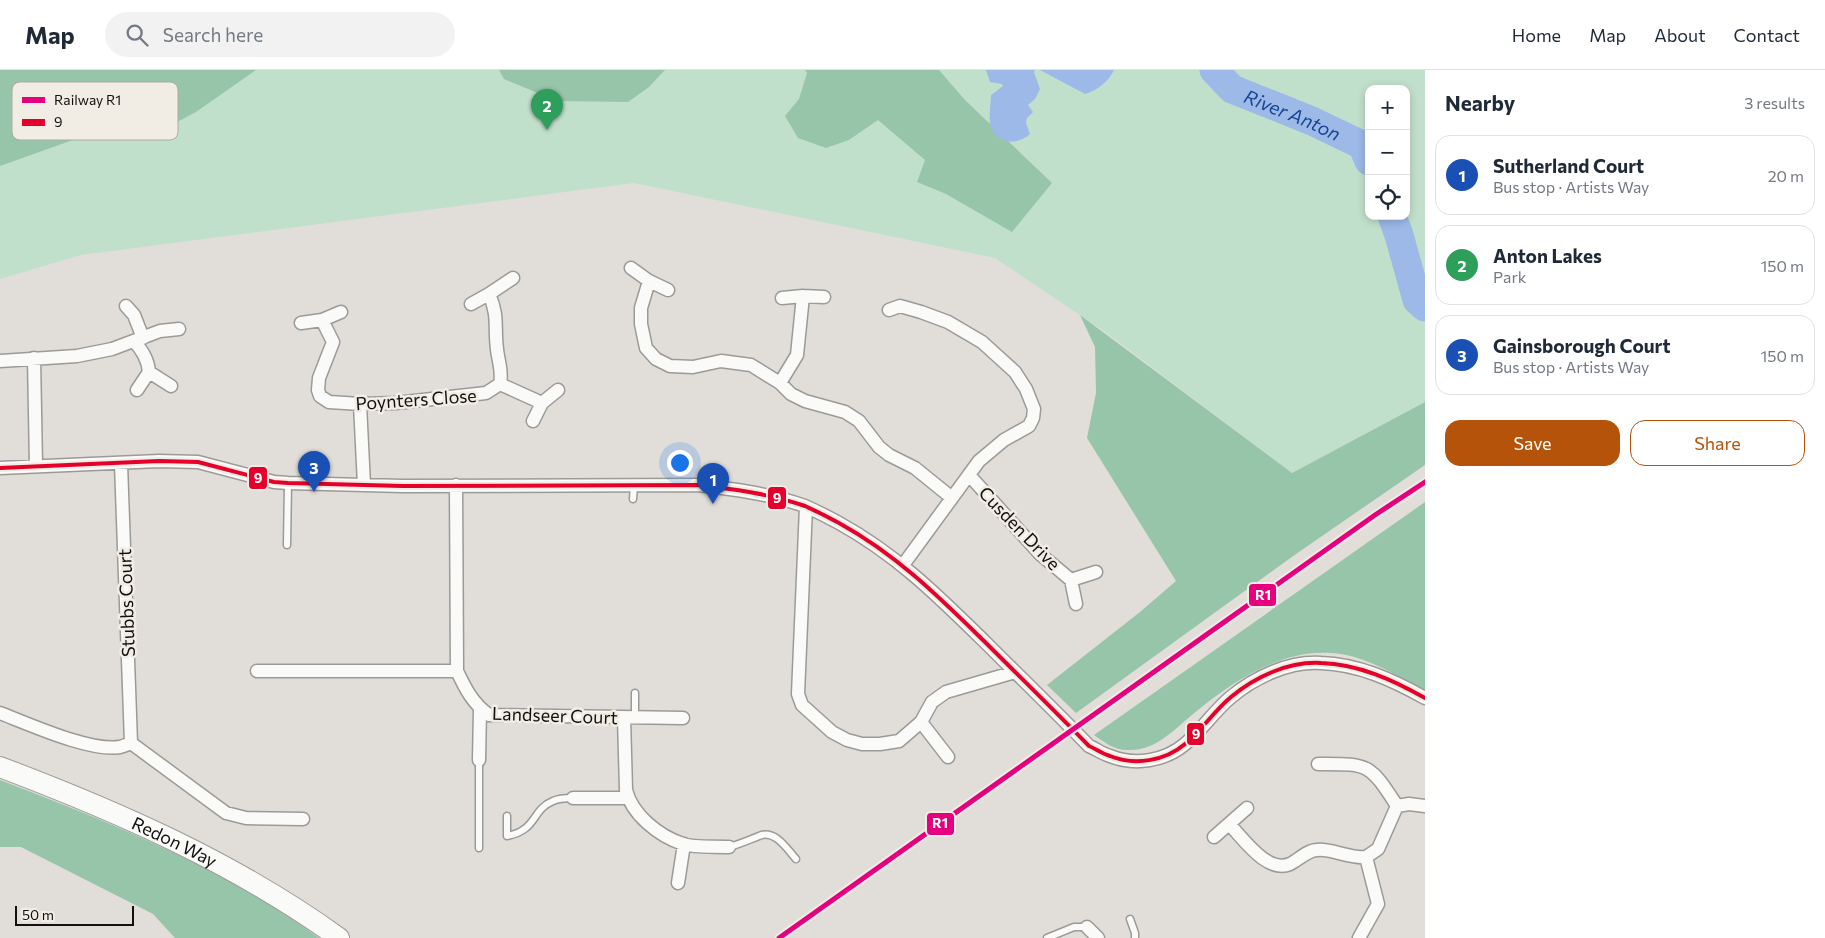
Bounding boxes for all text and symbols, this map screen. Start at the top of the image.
search box [105,12,455,57]
text: Map [25,20,75,49]
icon: search [123,21,151,49]
text: Search here [163,23,263,46]
text: Home [1512,24,1561,46]
text: Map [1589,24,1626,46]
text: About [1654,24,1706,46]
text: Contact [1734,24,1800,46]
legend [12,82,178,140]
water label: River Anton [1241,84,1345,145]
map controls [1365,85,1410,220]
button: + [1365,85,1410,130]
pin: 2 [531,89,563,130]
text: Nearby [1445,90,1515,115]
text: Railway R1 [54,91,121,108]
text: 3 results [1744,93,1805,112]
text: 9 [54,113,63,130]
button: − [1365,130,1410,175]
text: Sutherland Court [1493,154,1644,177]
text: 1 [1458,166,1466,185]
text: 20 m [1768,166,1804,185]
button: locate [1365,175,1410,220]
text: Bus stop · Artists Way [1493,177,1649,196]
text: Anton Lakes [1493,244,1602,267]
text: 2 [1457,256,1467,275]
text: 150 m [1761,256,1804,275]
text: Park [1493,267,1526,286]
text: Gainsborough Court [1493,334,1670,357]
text: 3 [1457,346,1467,365]
text: 150 m [1761,346,1804,365]
text: Bus stop · Artists Way [1493,357,1649,376]
street label: Poynters Close [355,384,477,414]
button: Save [1445,420,1620,466]
button: Share [1630,420,1805,466]
your location [667,450,693,476]
pin: 3 [298,451,330,492]
pin: 1 [697,463,729,504]
line badge: 9 [248,466,268,490]
text: 9 [254,469,263,486]
street label: Cusden Drive [975,482,1065,574]
line badge: 9 [767,486,787,510]
text: 9 [773,489,782,506]
street label: Stubbs Court [113,549,139,657]
line badge: R1 [1248,583,1277,607]
text: R1 [1255,586,1271,603]
street label: Landseer Court [492,702,618,728]
line badge: 9 [1186,722,1205,746]
text: 9 [1192,725,1201,742]
street label: Redon Way [129,812,221,872]
line badge: R1 [926,812,955,836]
text: R1 [932,814,948,831]
scale bar [15,903,134,926]
text: 50 m [22,906,54,923]

